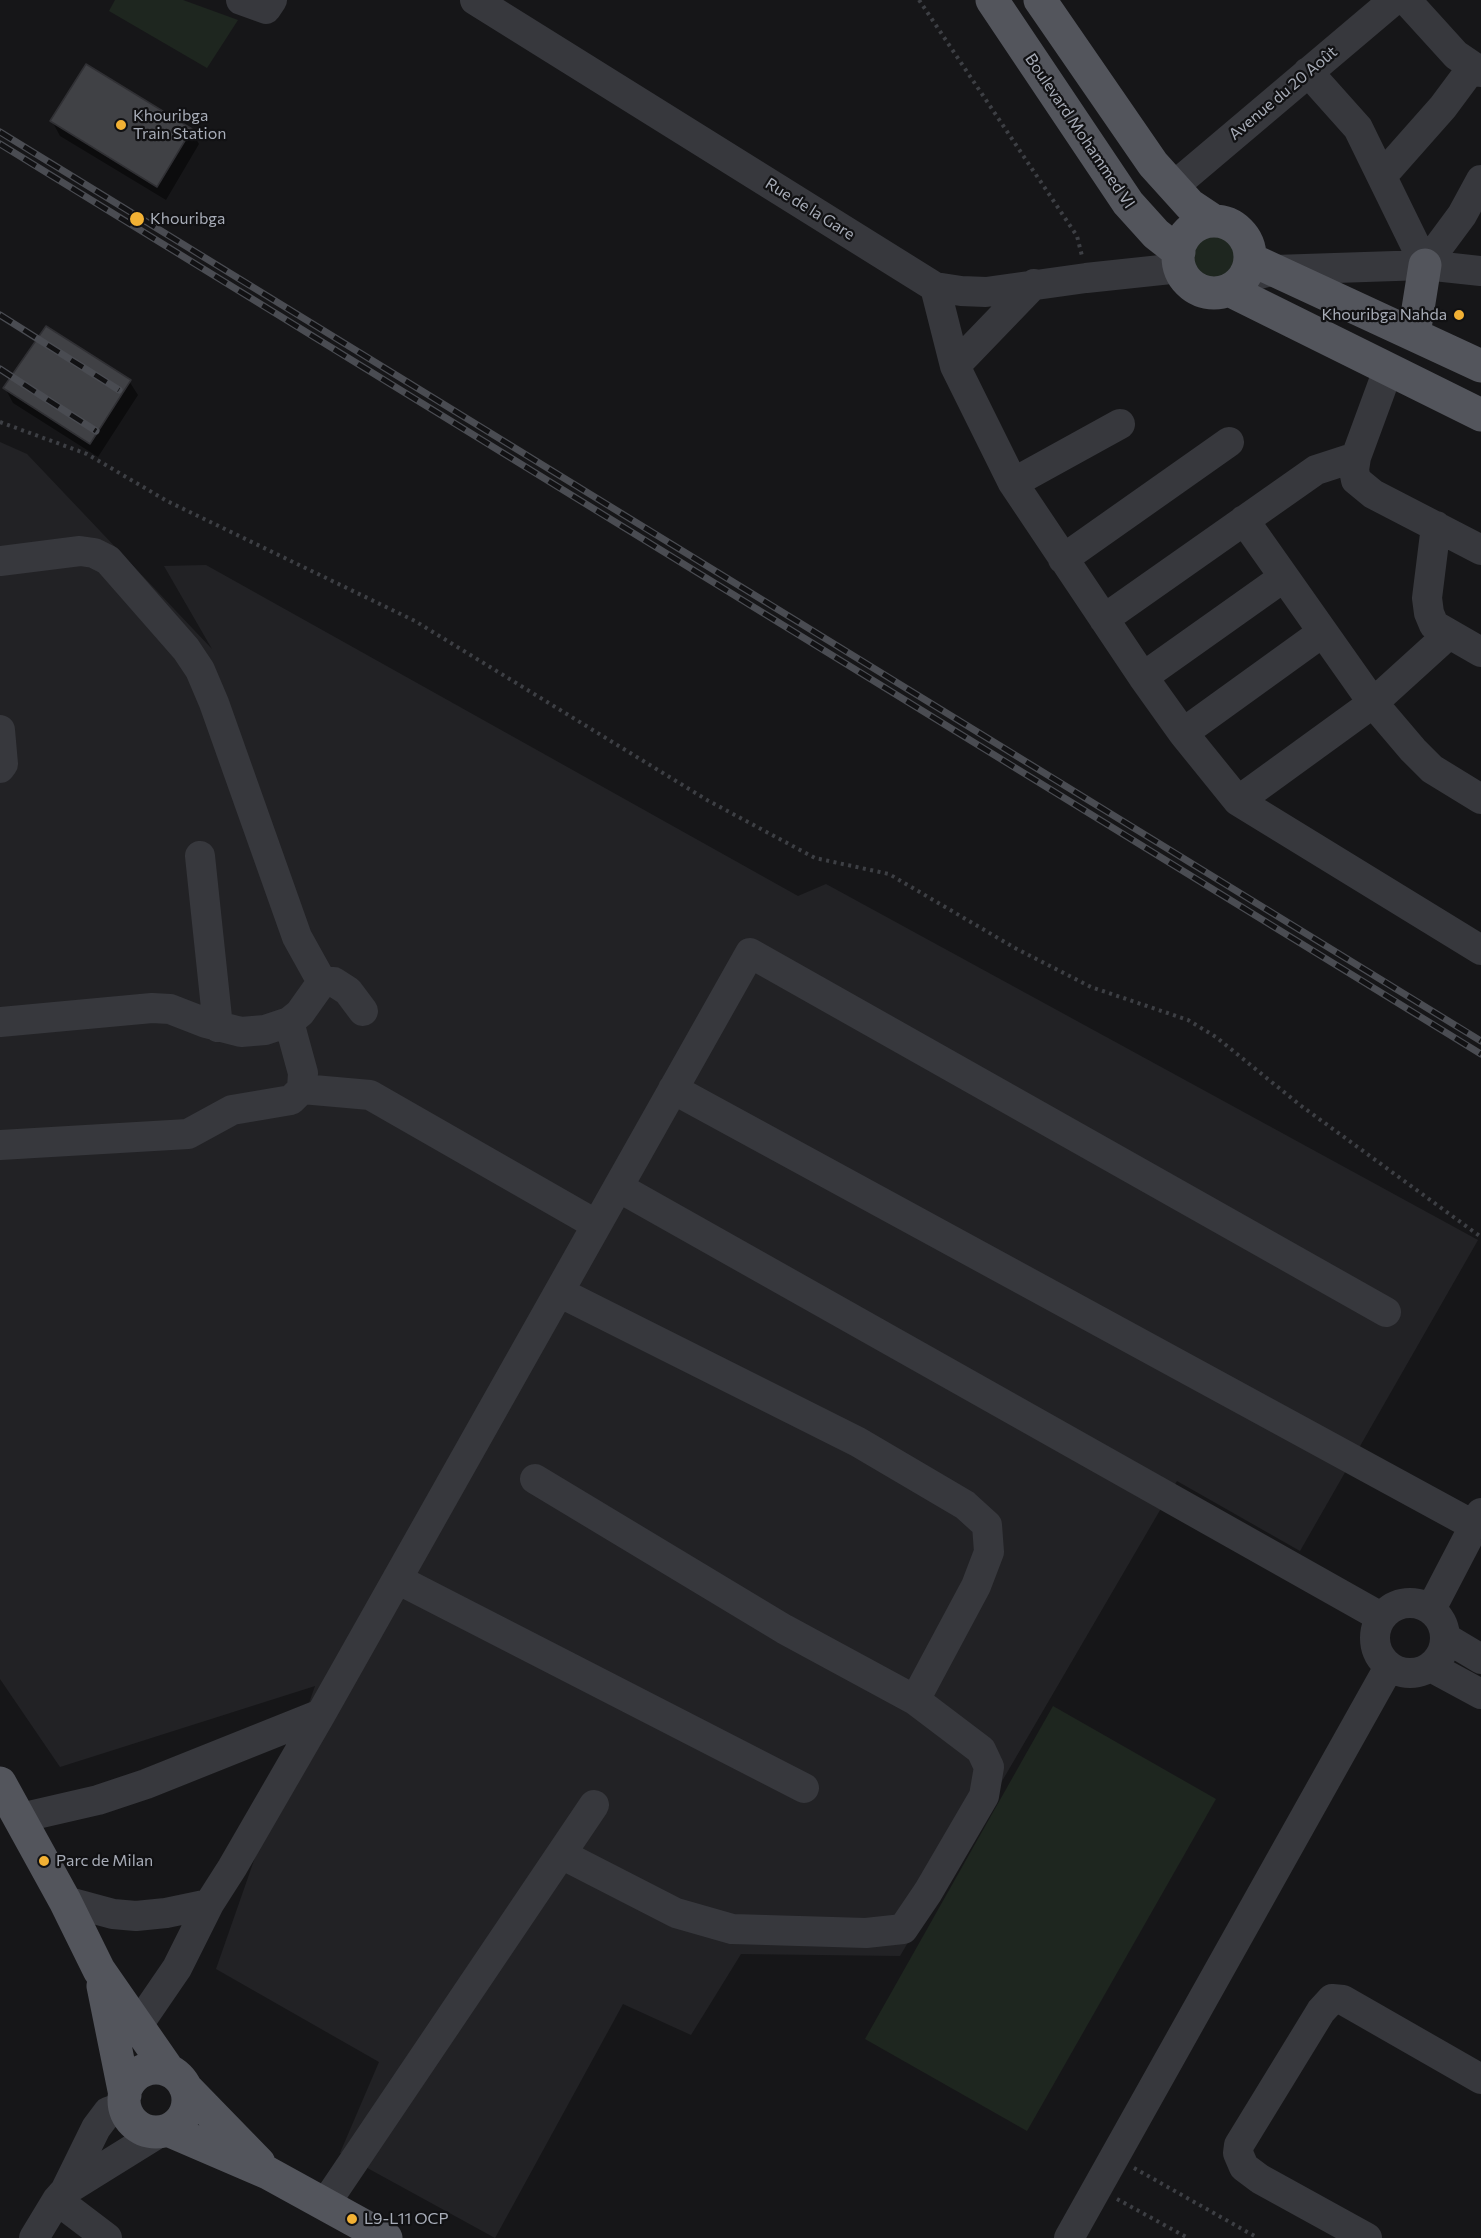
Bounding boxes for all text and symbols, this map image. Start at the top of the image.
street label: Avenue du 20 Août [1225,42,1341,144]
street label: Boulevard Mohammed VI [1021,50,1139,212]
place label: Khouribga Train Station [133,106,226,144]
marker: Khouribga Train Station [114,118,128,132]
street label: Rue de la Gare [762,174,858,244]
place label: Khouribga [150,209,225,229]
marker: Khouribga [128,210,146,228]
place label: Khouribga Nahda [1321,305,1447,325]
marker: Khouribga Nahda [1452,308,1466,322]
place label: Parc de Milan [56,1851,153,1871]
marker: Parc de Milan [37,1854,51,1868]
place label: L9-L11 OCP [364,2209,449,2229]
marker: L9-L11 OCP [345,2212,359,2226]

